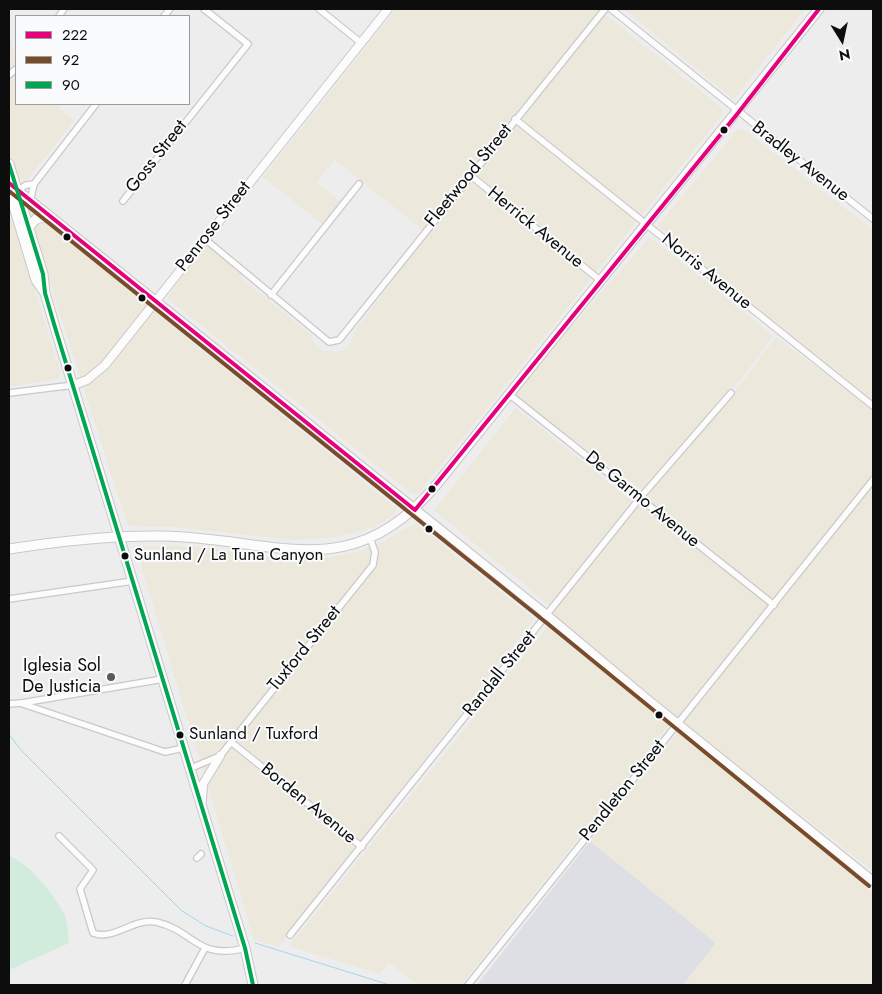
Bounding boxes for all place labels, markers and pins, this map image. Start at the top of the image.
unlabelled marker [719,125,729,135]
unlabelled marker [62,232,72,242]
unlabelled marker [137,293,147,303]
unlabelled marker [63,363,73,373]
unlabelled marker [427,484,437,494]
unlabelled marker [424,524,434,534]
place label: Sunland / La Tuna Canyon [134,546,324,566]
marker: Sunland / La Tuna Canyon [120,551,130,561]
place label: Iglesia Sol De Justicia [22,656,101,699]
marker: Iglesia Sol De Justicia [105,671,117,683]
unlabelled marker [654,710,664,720]
place label: Sunland / Tuxford [189,725,318,745]
marker: Sunland / Tuxford [175,730,185,740]

